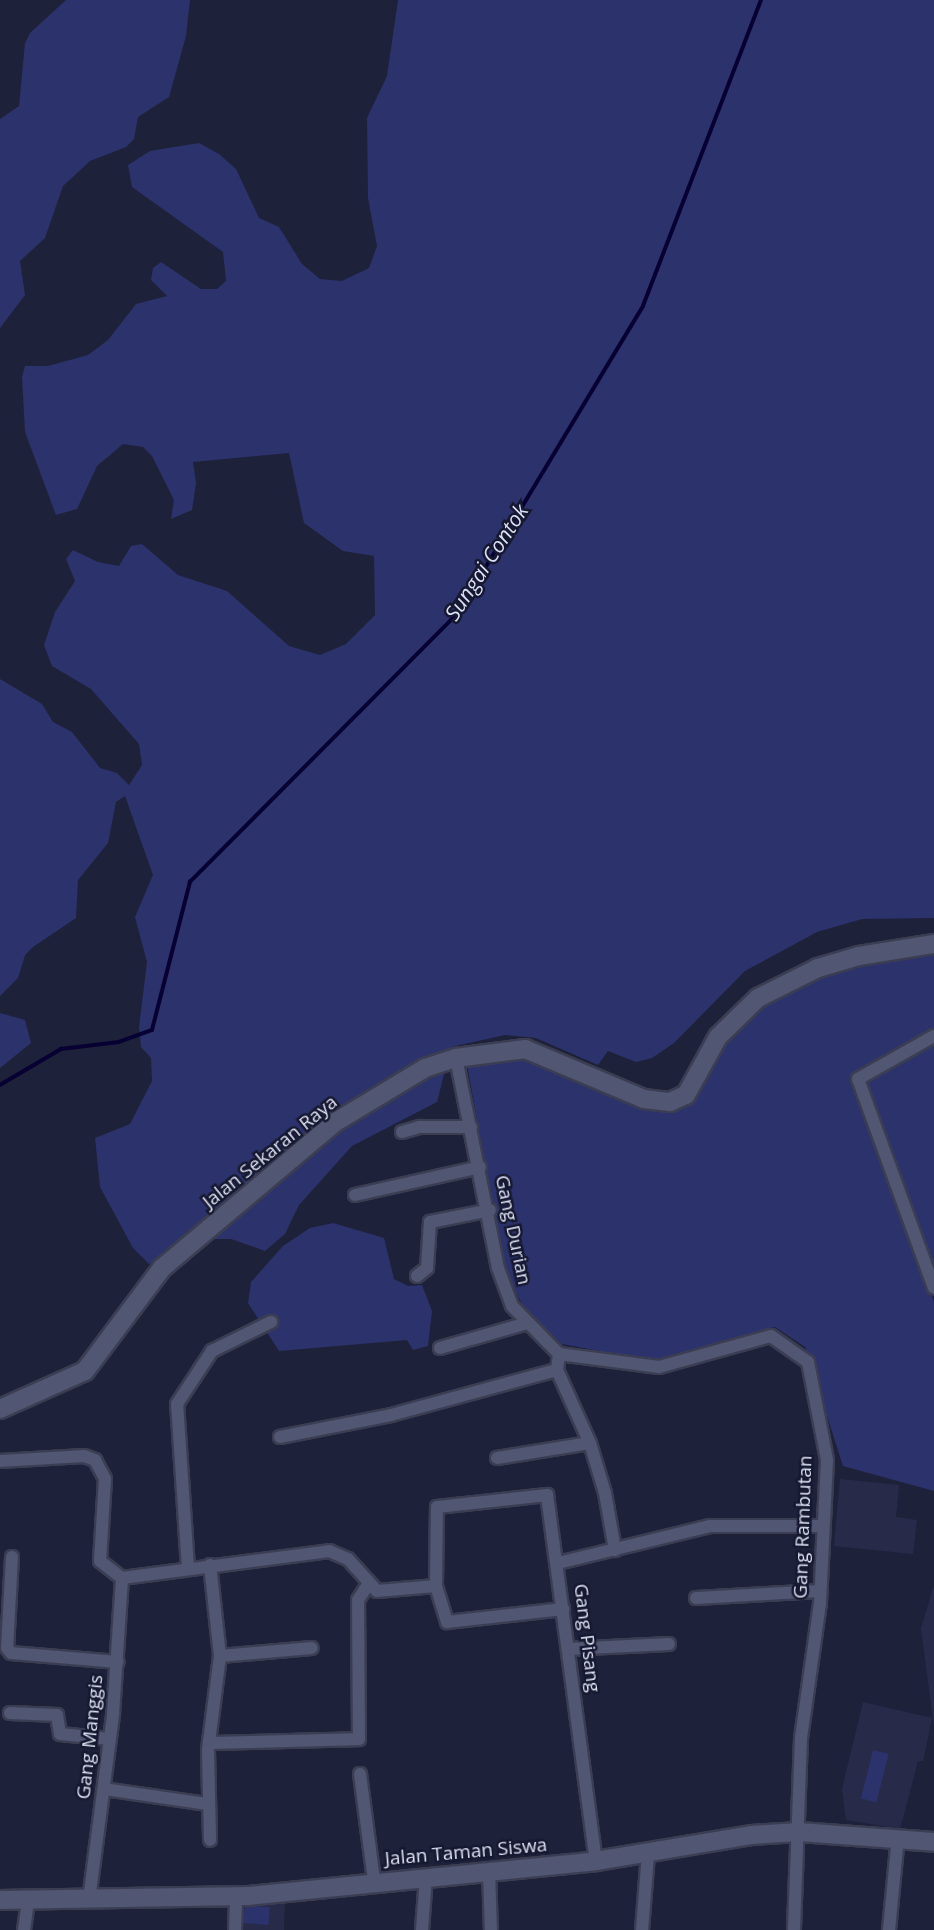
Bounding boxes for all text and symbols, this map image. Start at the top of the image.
water label: Sungai Contok [439,499,533,625]
street label: Jalan Sekaran Raya [198,1091,342,1213]
street label: Gang Durian [490,1173,536,1287]
street label: Gang Rambutan [789,1455,817,1599]
street label: Gang Pisang [569,1582,605,1694]
street label: Gang Manggis [72,1674,108,1800]
street label: Jalan Taman Siswa [384,1834,548,1870]

